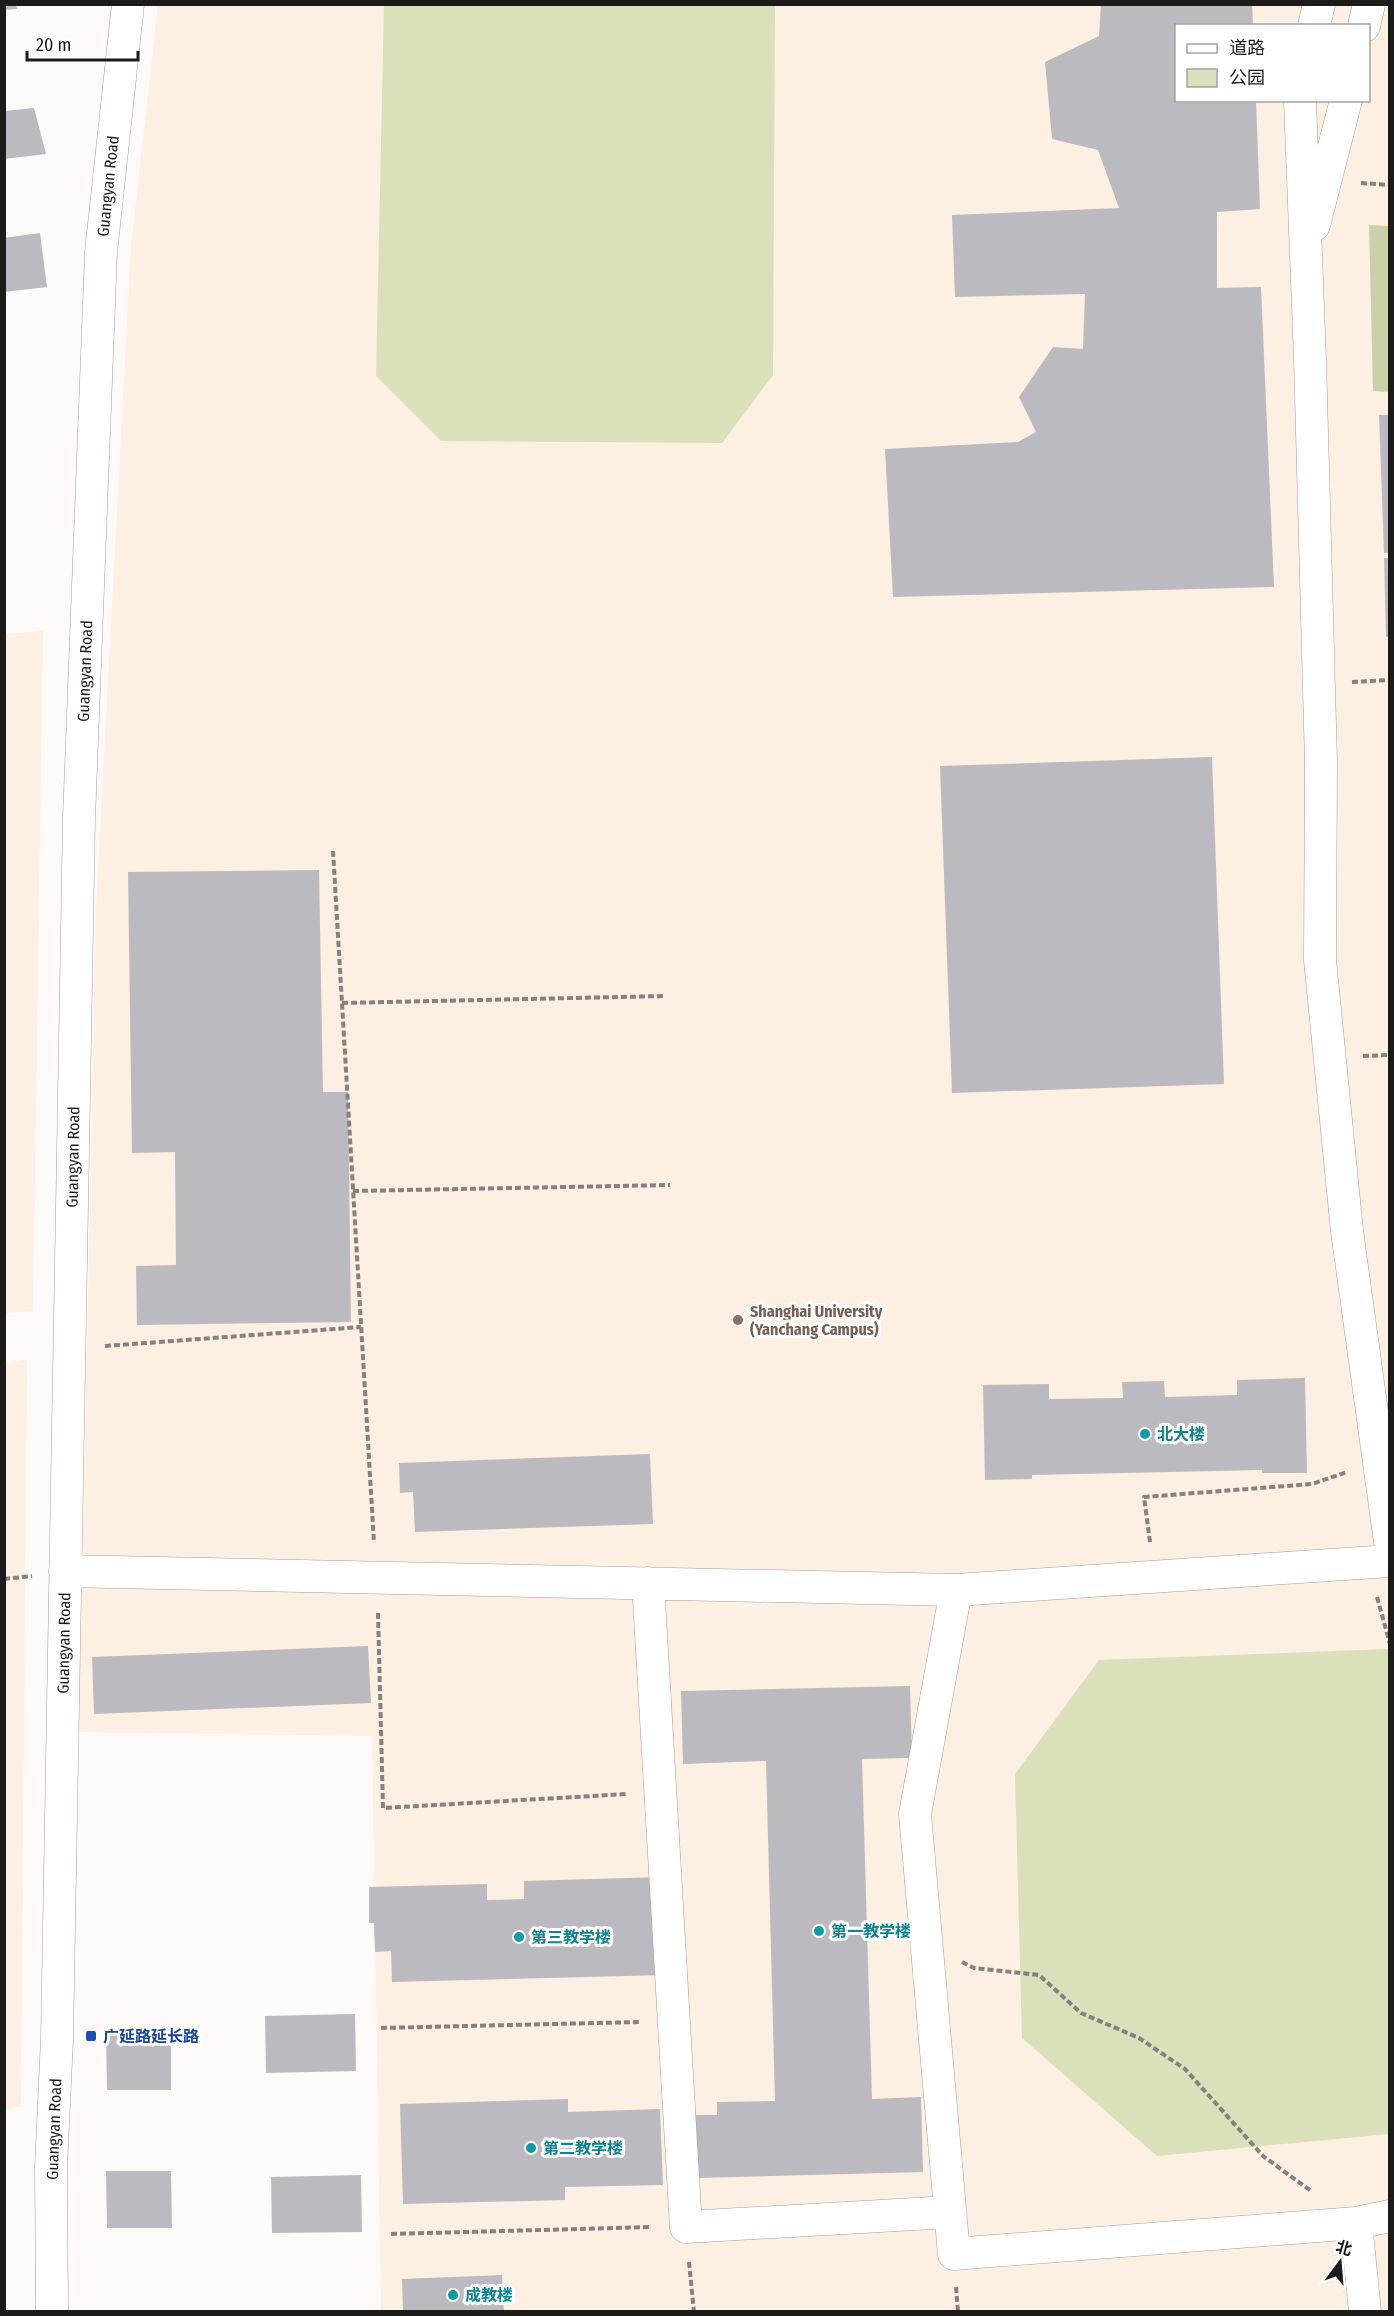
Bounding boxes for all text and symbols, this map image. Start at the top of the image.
scale bar [27,24,138,62]
legend [1175,24,1370,102]
text: 20 m [36,34,71,56]
text: 道路 [1229,37,1265,59]
text: 公园 [1229,67,1265,89]
street label: Guangyan Road [93,135,123,237]
street label: Guangyan Road [74,620,96,722]
street label: Guangyan Road [63,1106,83,1208]
place label: Shanghai University (Yanchang Campus) [750,1302,883,1339]
marker: Shanghai University (Yanchang Campus) [731,1313,745,1327]
place label: 北大楼 [1157,1425,1205,1444]
marker: 北大楼 [1138,1427,1152,1441]
street label: Guangyan Road [54,1592,74,1694]
place label: 第一教学楼 [831,1922,911,1941]
marker: 第一教学楼 [812,1924,826,1938]
place label: 第三教学楼 [531,1928,611,1947]
marker: 第三教学楼 [512,1930,526,1944]
place label: 广延路延长路 [103,2027,199,2046]
marker: 广延路延长路 [84,2029,98,2043]
street label: Guangyan Road [43,2078,65,2180]
place label: 第二教学楼 [543,2139,623,2158]
marker: 第二教学楼 [524,2141,538,2155]
north arrow [1310,2232,1370,2292]
text: 北 [1334,2237,1354,2259]
place label: 成教楼 [465,2286,513,2305]
marker: 成教楼 [446,2288,460,2302]

